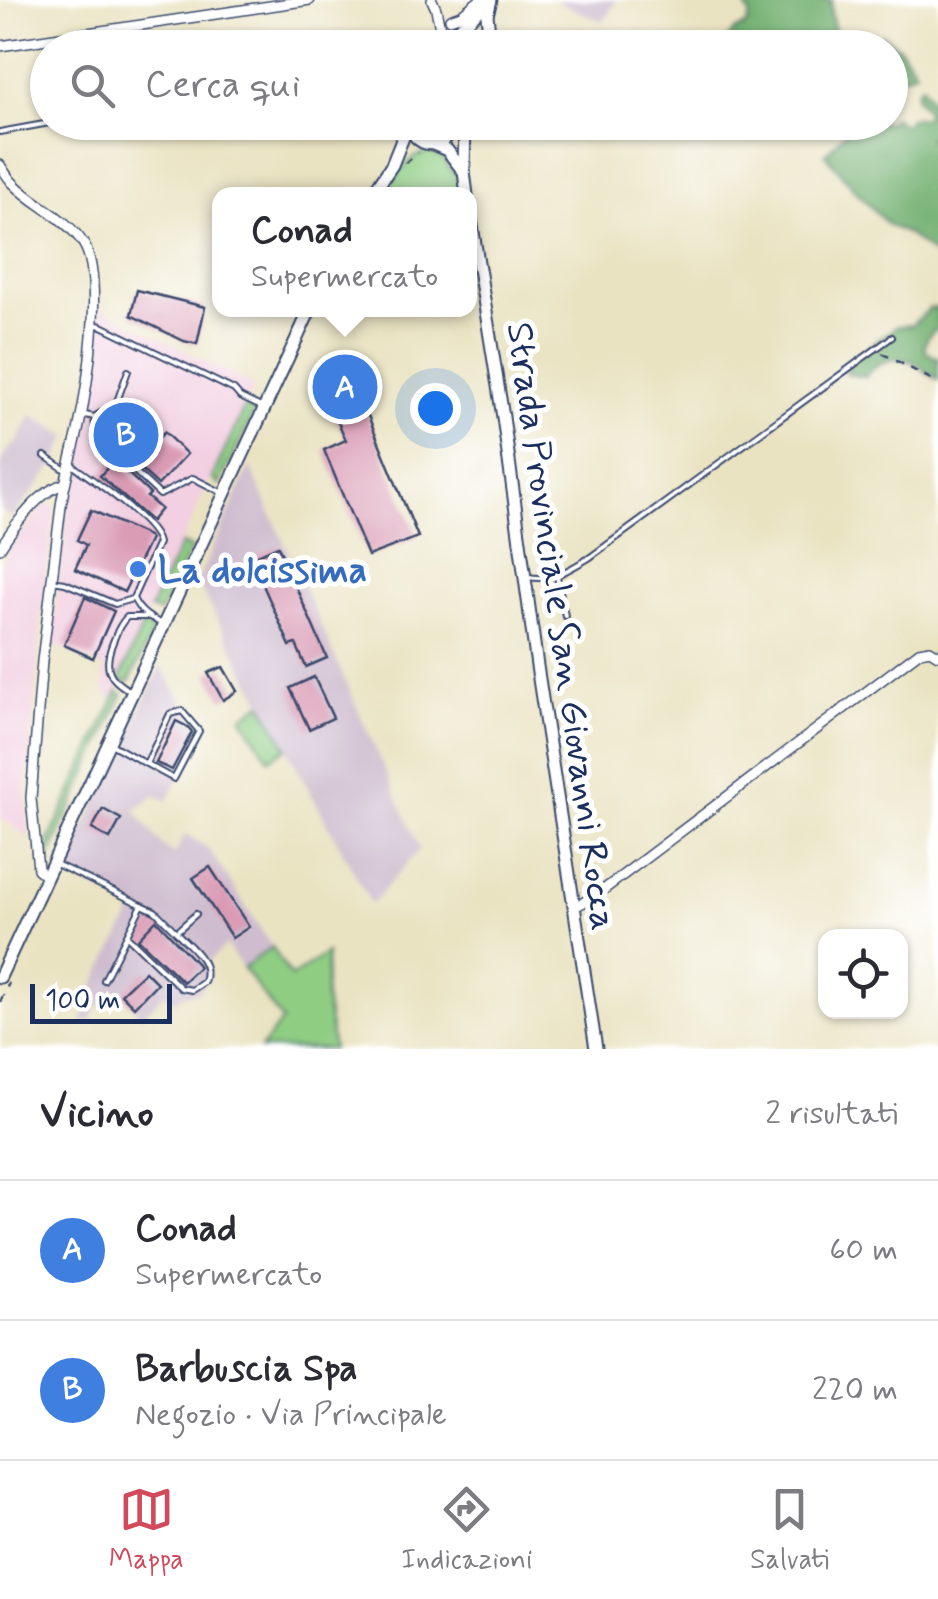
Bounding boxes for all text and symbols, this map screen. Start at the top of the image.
search box [30,30,908,140]
icon: search [65,58,120,113]
text: Cerca qui [145,61,300,110]
popup [212,187,477,317]
text: Conad [251,207,353,256]
text: Supermercato [251,256,438,298]
street label: Strada Provinciale San Giovanni Rocca [494,319,627,933]
pin: A [312,350,378,424]
your location [410,383,461,434]
pin: B [94,398,158,472]
place label: La dolcissima [158,547,367,596]
marker: La dolcissima [127,558,149,580]
map controls [818,929,908,1019]
button: locate [818,929,908,1019]
scale bar [30,979,172,1024]
text: 100 m [45,983,120,1020]
text: Vicino [40,1087,154,1142]
text: 2 risultati [765,1093,898,1135]
text: Conad [135,1205,237,1254]
text: A [62,1229,83,1271]
text: 60 m [829,1229,898,1271]
text: Supermercato [135,1254,322,1296]
text: Barbuscia Spa [135,1345,358,1394]
text: B [62,1369,83,1411]
text: 220 m [812,1369,898,1411]
text: Negozio · Via Principale [135,1394,447,1436]
tab: Mappa [109,1482,184,1579]
tab: Indicazioni [401,1482,532,1579]
tab: Salvati [750,1482,829,1579]

